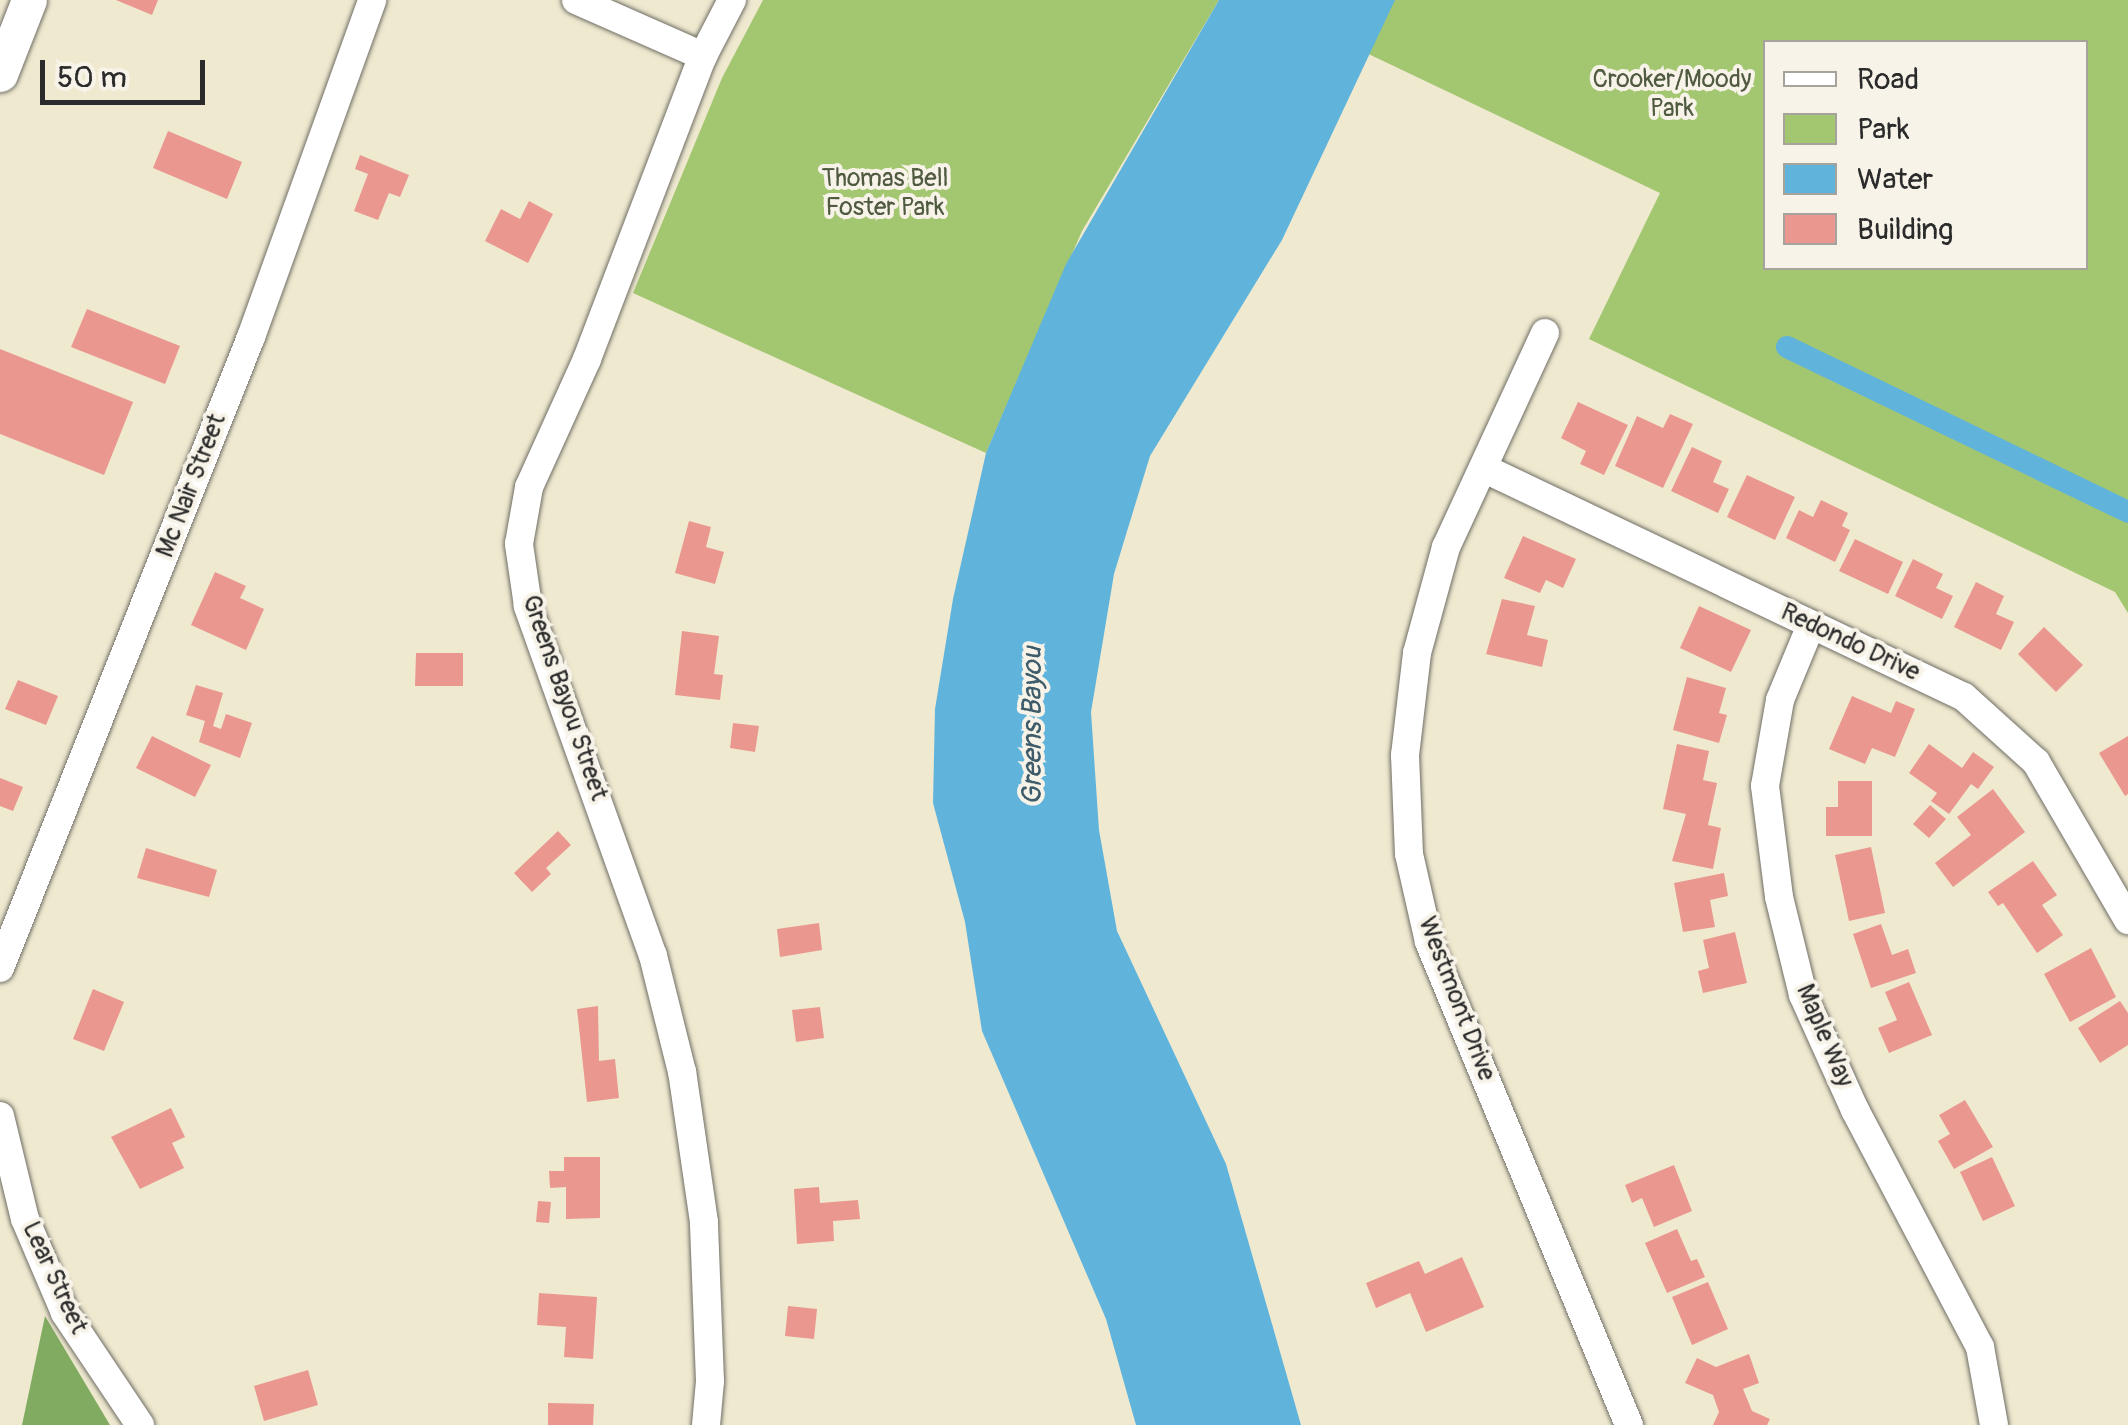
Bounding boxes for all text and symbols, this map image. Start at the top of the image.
scale bar [45,40,210,102]
legend [1763,40,2088,270]
text: 50 m [57,59,127,96]
text: Road [1857,61,1919,98]
park label: Crooker/Moody Park [1592,66,1752,125]
text: Park [1857,111,1910,148]
text: Water [1857,161,1933,198]
park label: Thomas Bell Foster Park [821,165,949,224]
text: Building [1857,211,1953,248]
street label: Mc Nair Street [151,410,233,562]
street label: Greens Bayou Street [515,591,613,805]
street label: Redondo Drive [1776,598,1924,688]
water label: Greens Bayou [1016,647,1050,805]
street label: Westmont Drive [1411,913,1501,1085]
street label: Maple Way [1789,980,1859,1092]
street label: Lear Street [15,1217,93,1339]

